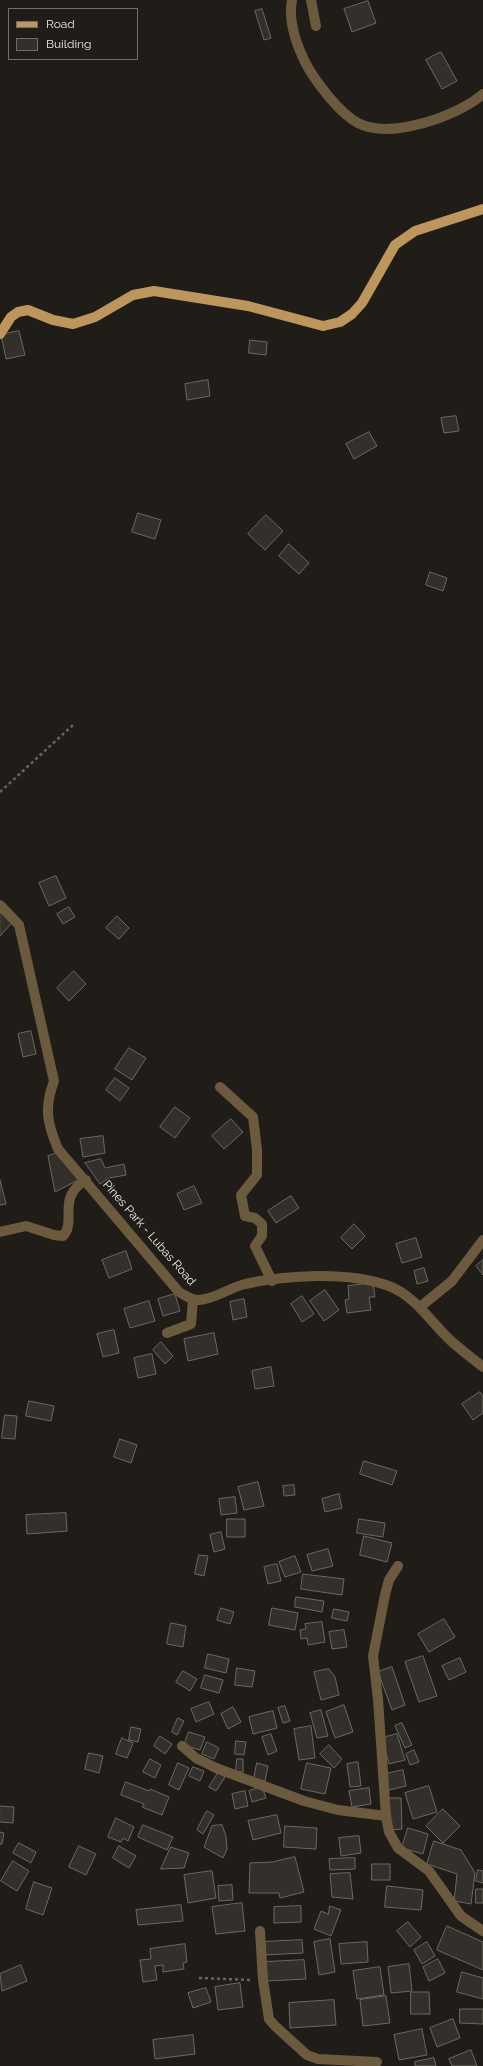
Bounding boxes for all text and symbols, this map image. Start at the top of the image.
legend [8,8,138,60]
text: Road [46,17,75,31]
text: Building [46,37,92,51]
street label: Pines Park - Lubas Road [99,1178,199,1288]

